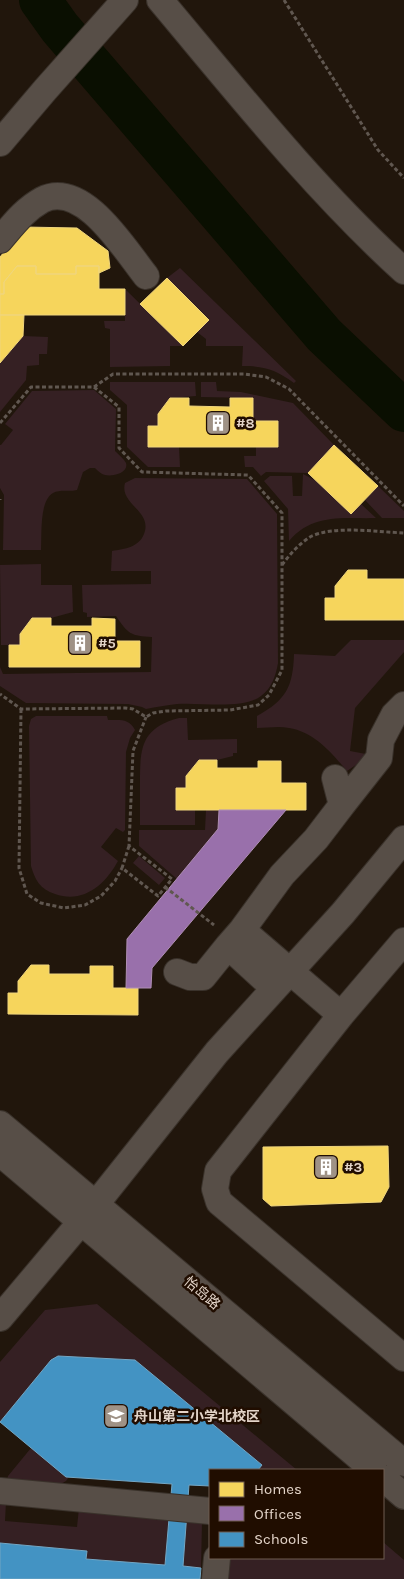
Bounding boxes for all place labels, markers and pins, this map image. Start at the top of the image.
building icon: #8 [205,410,231,436]
place label: #8 [236,415,255,432]
building icon: #5 [67,630,93,656]
place label: #5 [98,635,116,652]
building icon: #3 [313,1154,339,1180]
place label: #3 [344,1159,362,1176]
school or university icon: 舟山第二小学北校区 [103,1403,129,1429]
place label: 舟山第二小学北校区 [134,1408,260,1425]

